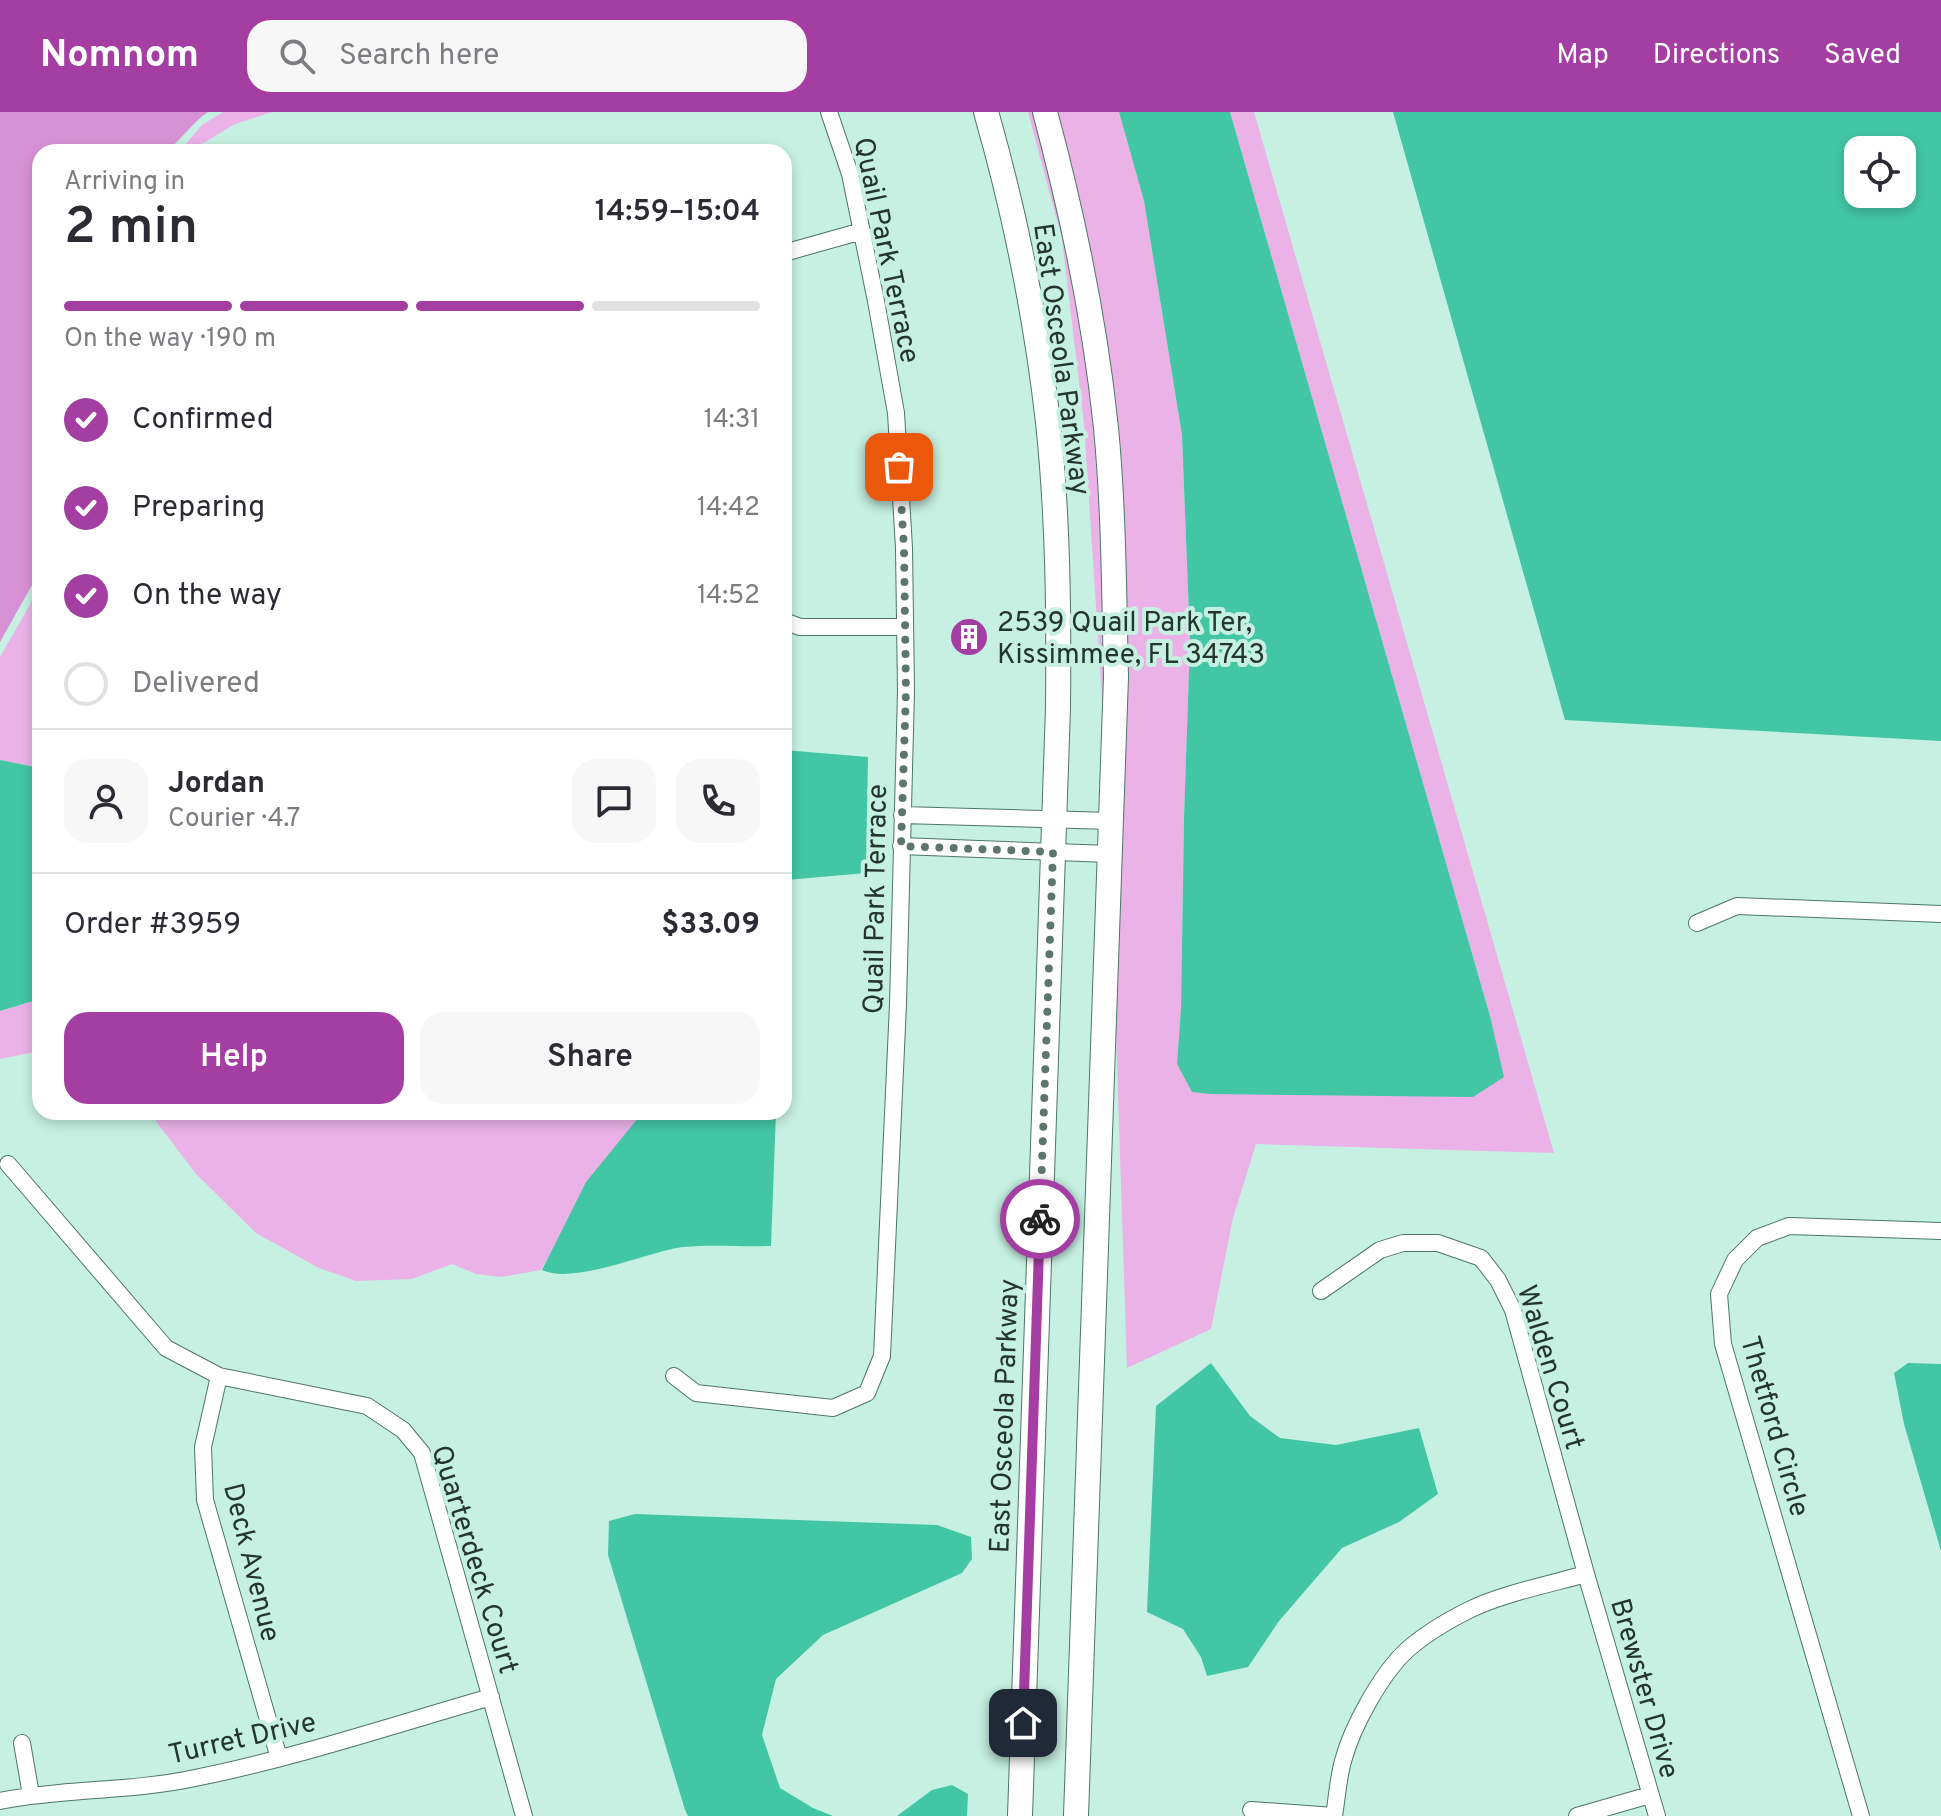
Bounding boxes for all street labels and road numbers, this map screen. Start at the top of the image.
street label: Quail Park Terrace [844,134,927,367]
street label: East Osceola Parkway [1023,221,1097,498]
street label: Quail Park Terrace [857,784,897,1014]
street label: East Osceola Parkway [983,1278,1029,1554]
street label: Walden Court [1507,1281,1591,1454]
street label: Thetford Circle [1730,1332,1816,1521]
street label: Quarterdeck Court [421,1441,525,1679]
street label: Deck Avenue [213,1480,287,1646]
street label: Brewster Drive [1600,1595,1686,1783]
street label: Turret Drive [165,1705,320,1774]

